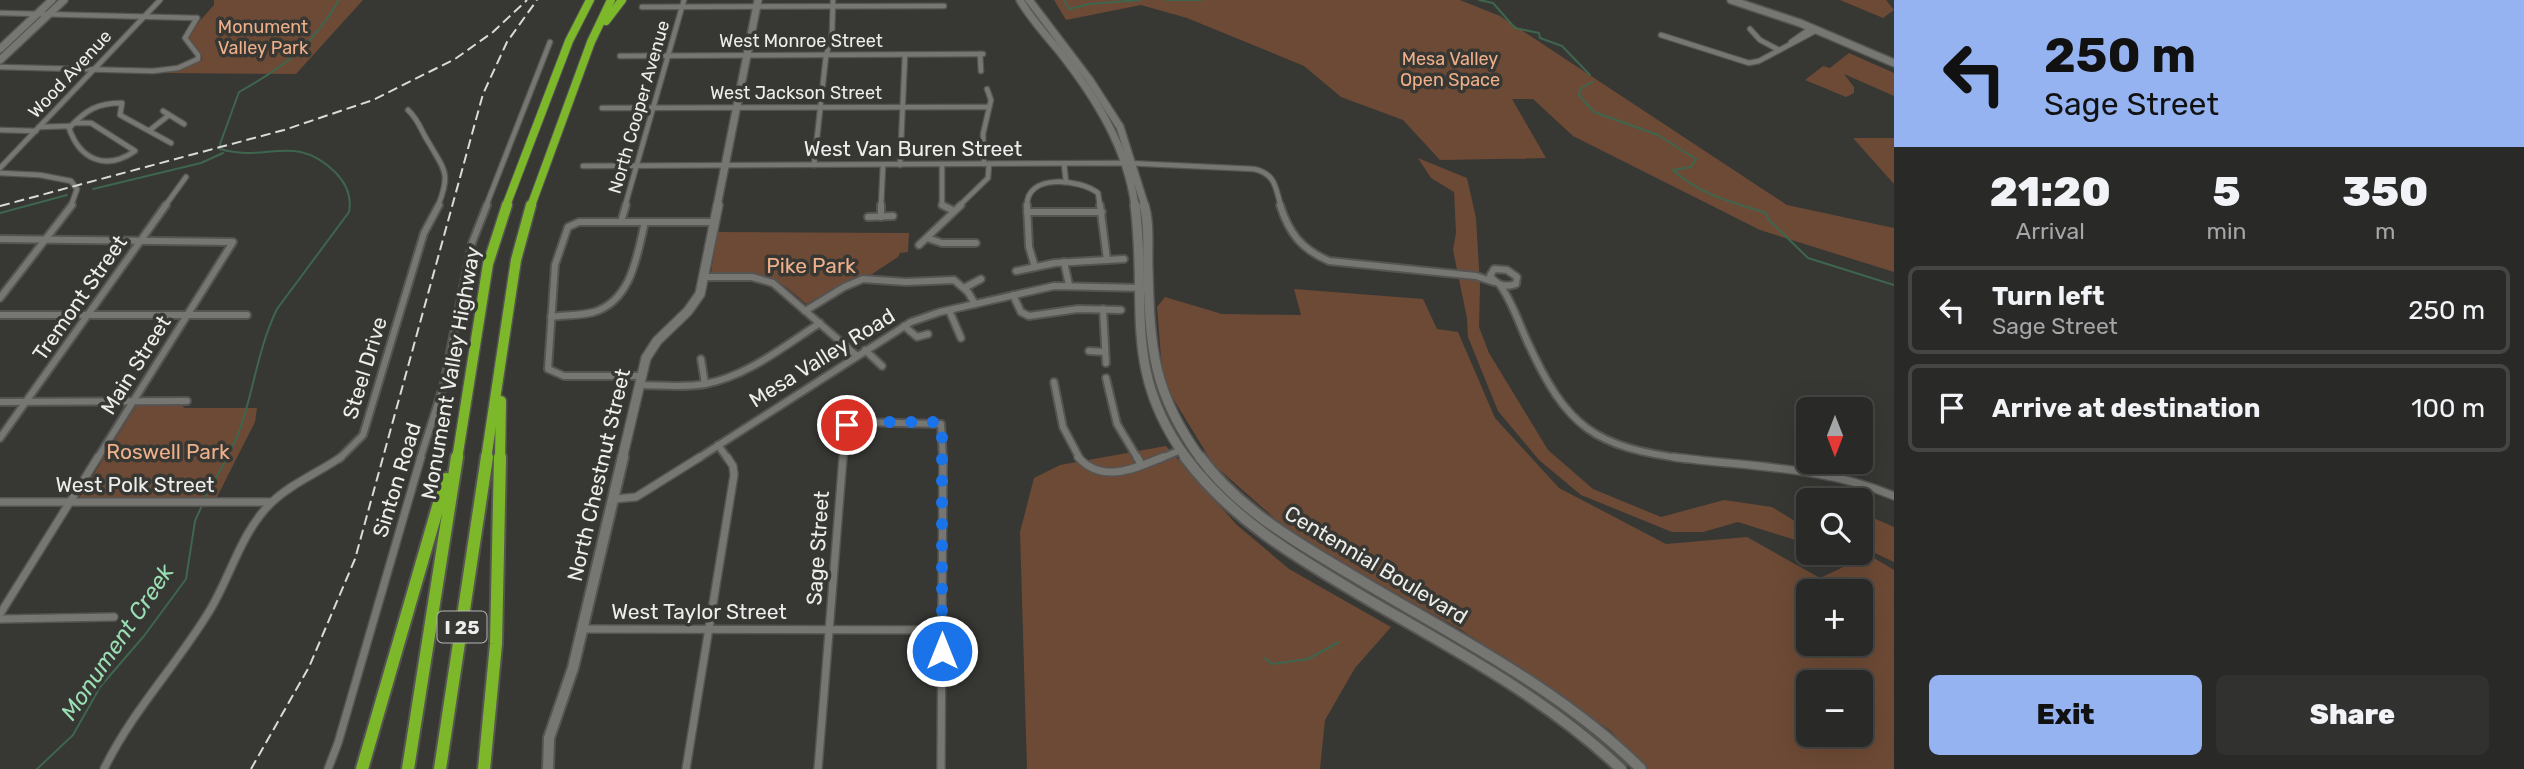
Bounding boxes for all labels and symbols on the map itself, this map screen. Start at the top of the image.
park label: Monument Valley Park [218,16,309,59]
street label: North Cooper Avenue [604,18,674,196]
street label: Wood Avenue [24,25,116,123]
street label: West Monroe Street [719,30,883,52]
park label: Mesa Valley Open Space [1400,48,1500,91]
street label: West Jackson Street [710,82,882,104]
street label: West Van Buren Street [804,136,1022,161]
street label: Tremont Street [27,230,132,365]
street label: Monument Valley Highway [416,244,485,501]
park label: Pike Park [766,253,856,278]
street label: Mesa Valley Road [744,303,899,412]
street label: Main Street [95,311,176,419]
street label: Steel Drive [337,314,392,422]
street label: North Chestnut Street [562,366,635,584]
pin [817,395,877,455]
north arrow [1796,397,1872,474]
street label: Sinton Road [367,419,426,540]
park label: Roswell Park [106,439,230,464]
street label: West Polk Street [55,472,215,497]
street label: Sage Street [801,490,834,606]
street label: Centennial Boulevard [1280,500,1472,629]
water label: Monument Creek [54,558,180,725]
street label: West Taylor Street [611,599,787,624]
road number: I 25 [438,612,486,642]
position arrow [905,614,979,688]

